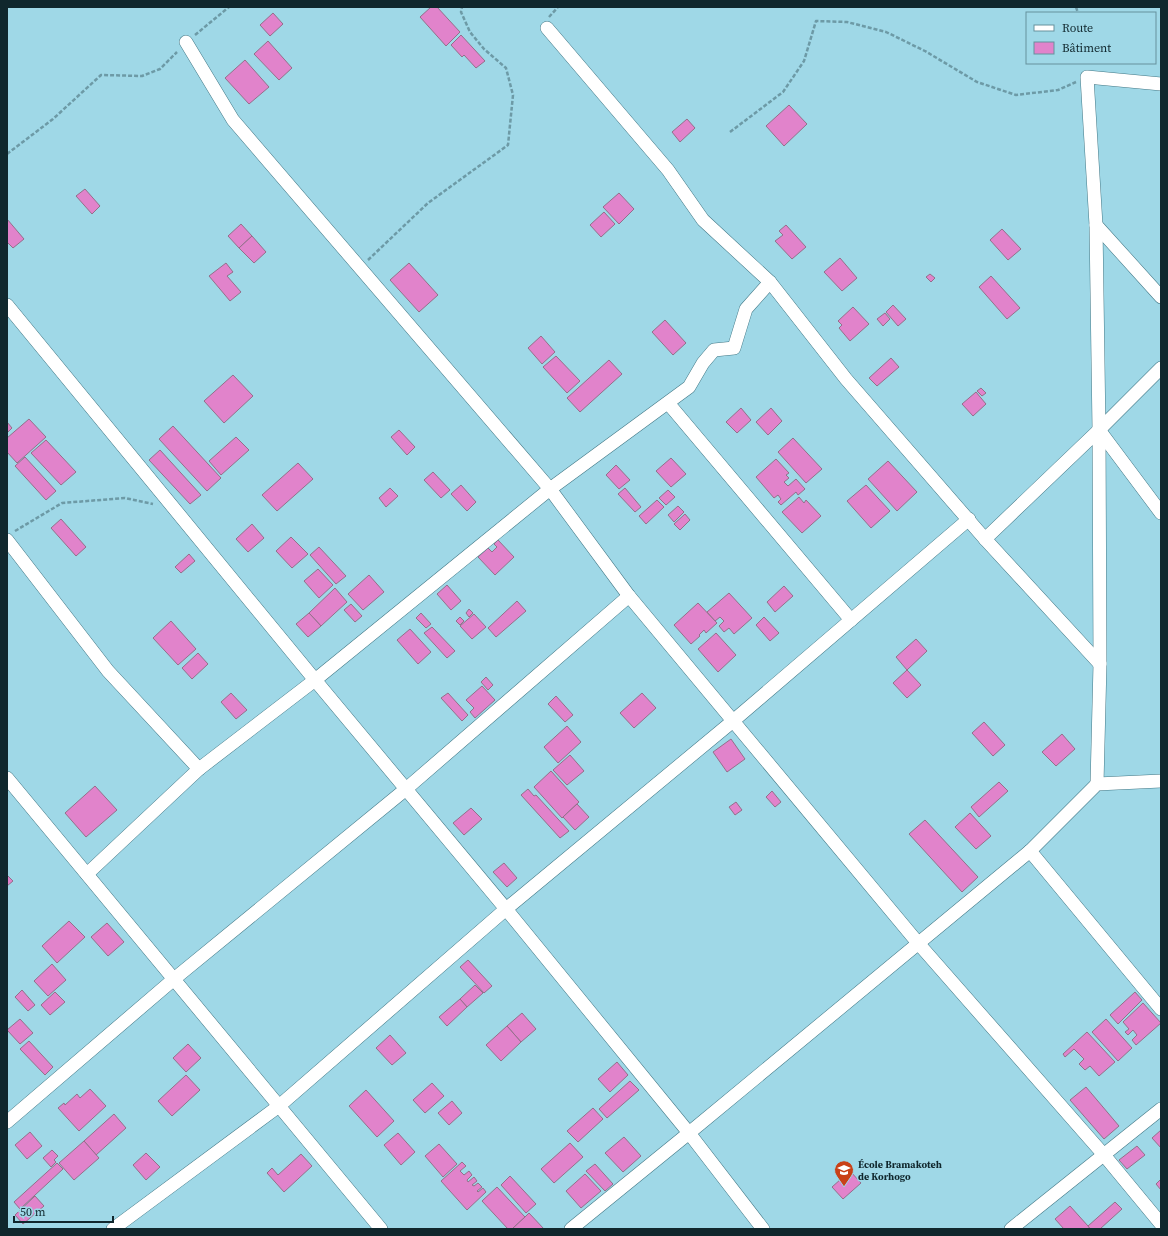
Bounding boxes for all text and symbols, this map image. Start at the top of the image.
legend [1026,12,1156,64]
text: Route [1062,20,1093,36]
text: Bâtiment [1062,40,1111,56]
place label: École Bramakoteh de Korhogo [858,1158,942,1183]
school or university icon: École Bramakoteh de Korhogo [833,1159,855,1187]
scale bar [14,1198,113,1224]
text: 50 m [20,1204,46,1220]

